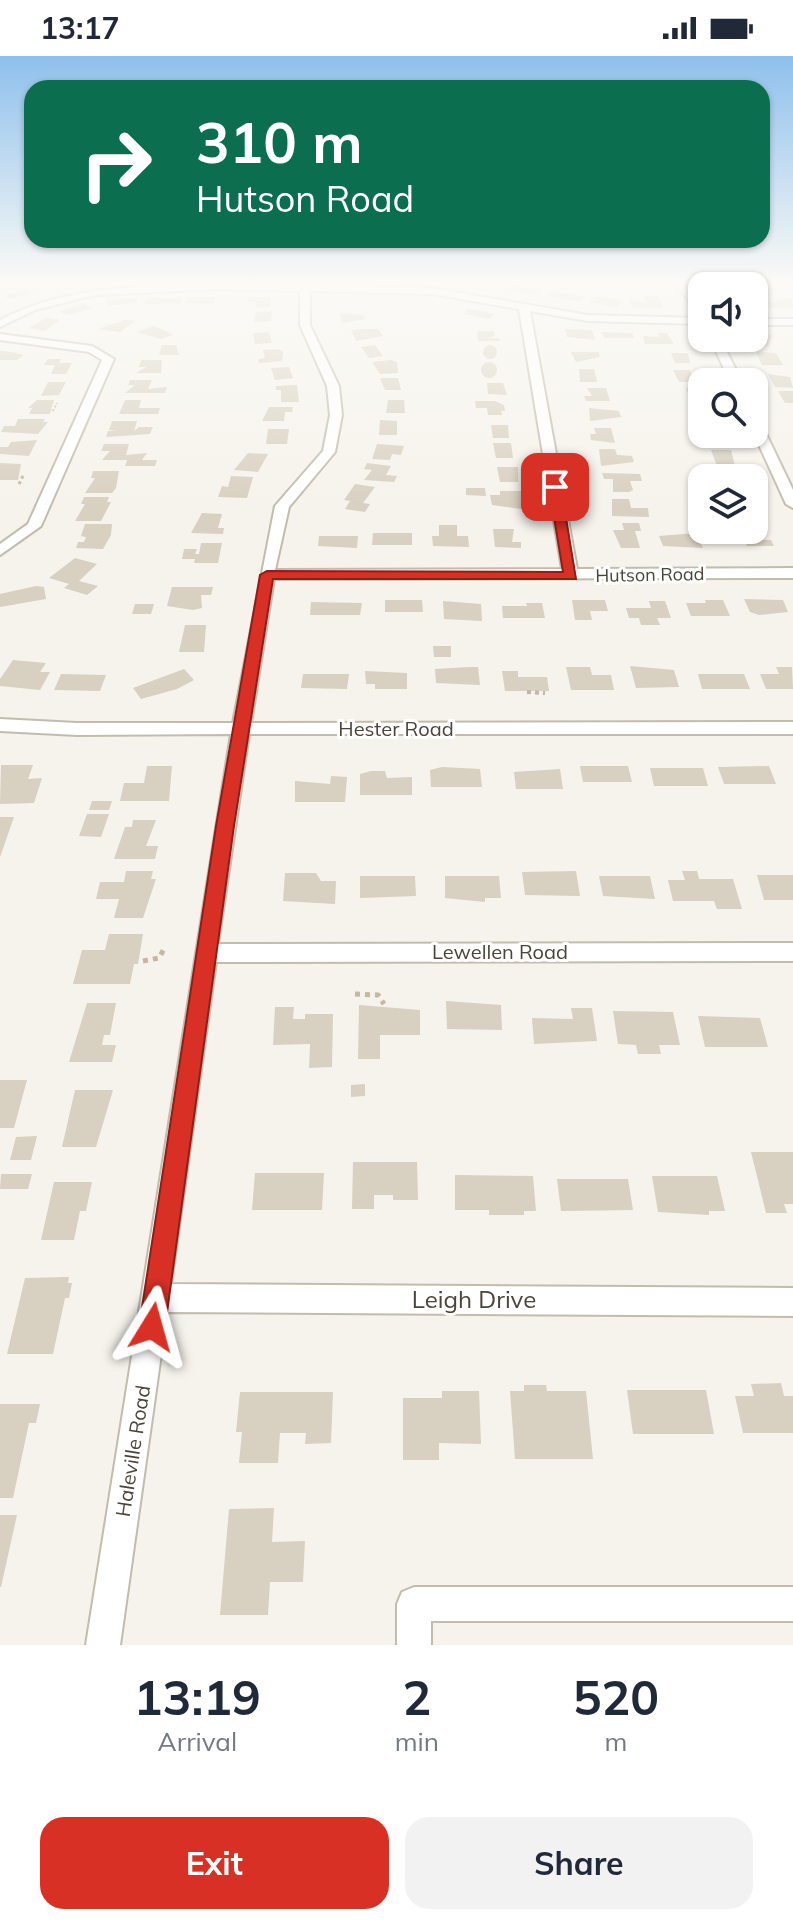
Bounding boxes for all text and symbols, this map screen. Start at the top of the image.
text: 13:17 [40,9,119,47]
text: 310 m [196,107,363,177]
icon: right [64,112,168,216]
text: Hutson Road [196,176,414,221]
map controls [688,272,768,544]
button: sound [688,272,768,352]
button: search [688,368,768,448]
pin [521,453,589,521]
button: layers [688,464,768,544]
icon: arrive [533,465,577,509]
street label: Hutson Road [595,562,705,587]
street label: Hester Road [338,716,454,741]
street label: Lewellen Road [432,939,568,964]
street label: Leigh Drive [412,1284,536,1314]
position arrow [110,1285,194,1369]
street label: Haleville Road [110,1383,155,1518]
text: 13:19 [134,1667,261,1727]
text: 2 [402,1667,431,1727]
text: 520 [573,1667,659,1727]
text: Arrival [158,1725,237,1758]
text: min [395,1725,439,1758]
text: m [605,1725,627,1758]
button: Exit [40,1817,389,1909]
button: Share [405,1817,753,1909]

